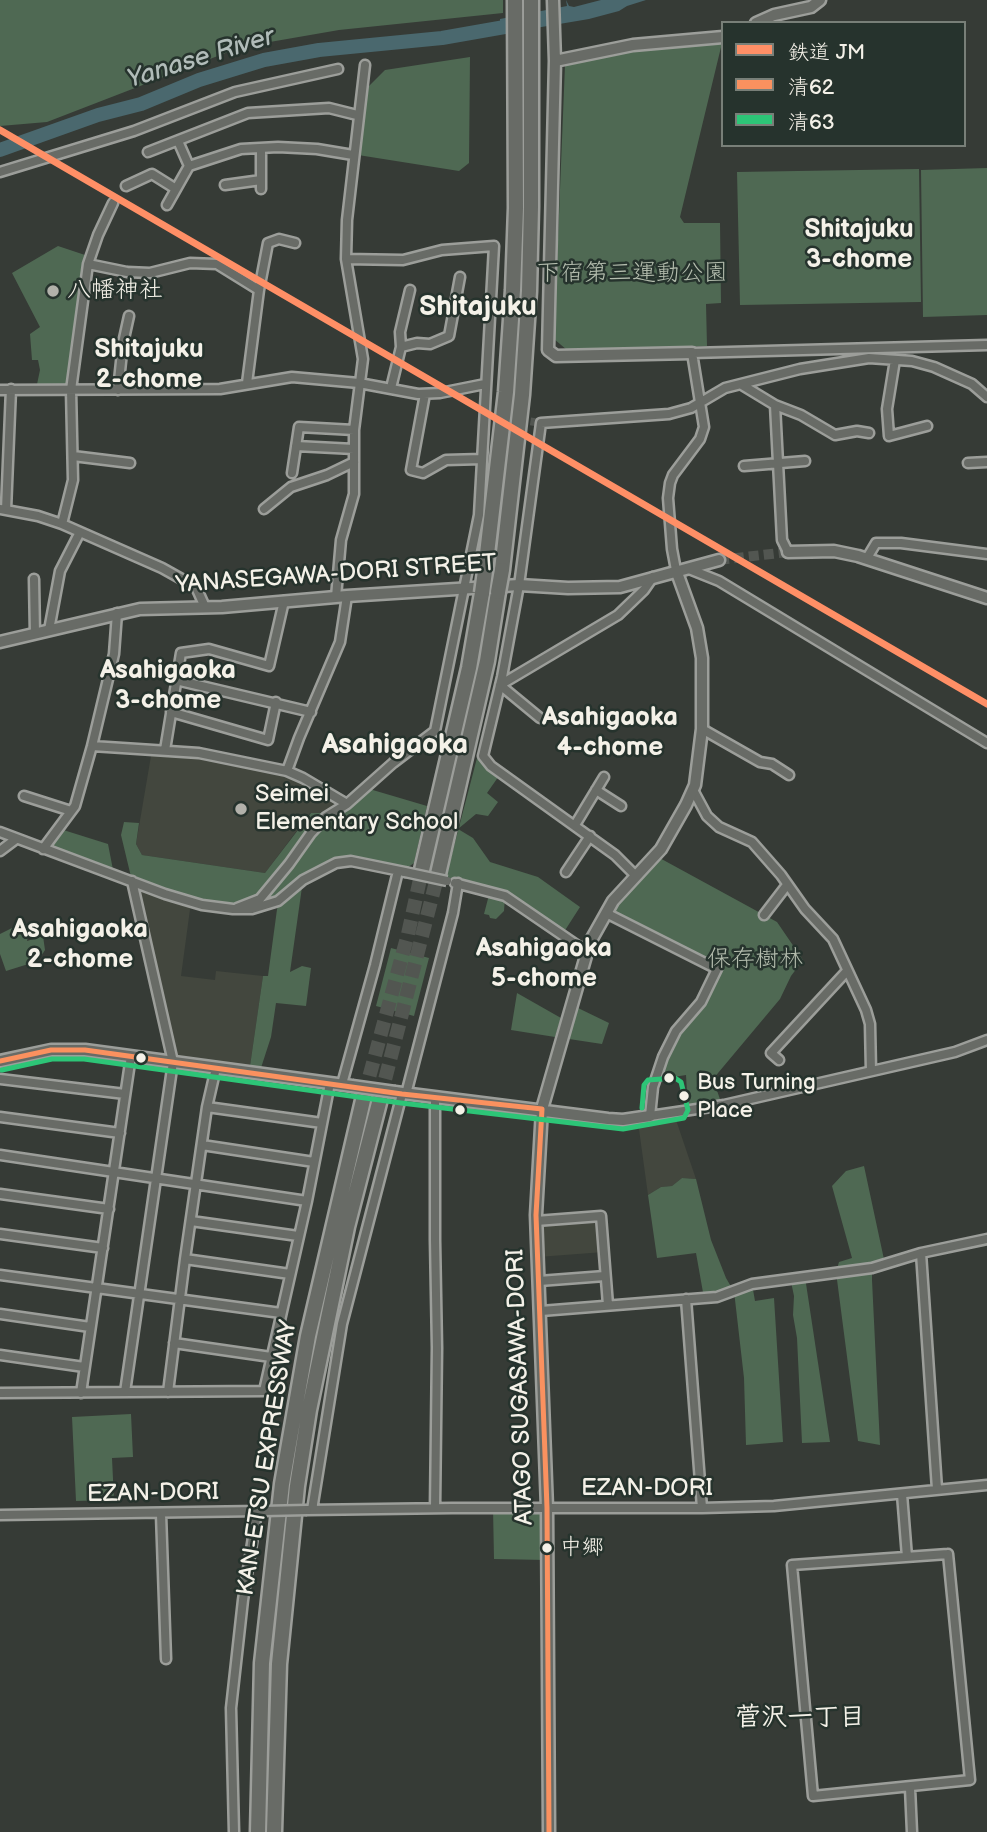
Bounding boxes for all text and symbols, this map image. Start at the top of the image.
legend [721,21,966,147]
water label: Yanase River [124,22,278,96]
text: 鉄道 JM [788,40,865,65]
text: 清62 [788,75,834,100]
text: 清63 [788,110,835,135]
district label: Shitajuku 3-chome [805,214,913,276]
park label: 下宿第三運動公園 [536,260,728,288]
place label: 八幡神社 [67,277,163,305]
marker: 八幡神社 [45,283,61,299]
district label: Shitajuku [419,291,537,325]
district label: Shitajuku 2-chome [95,334,203,396]
street label: YANASEGAWA-DORI STREET [174,549,498,601]
district label: Asahigaoka 3-chome [100,655,236,716]
district label: Asahigaoka 4-chome [542,702,678,764]
district label: Asahigaoka [322,729,468,763]
place label: Seimei Elementary School [255,781,458,837]
marker: Seimei Elementary School [233,801,249,817]
district label: Asahigaoka 2-chome [12,914,148,976]
district label: Asahigaoka 5-chome [476,933,612,995]
park label: 保存樹林 [707,946,803,974]
unlabelled marker [134,1051,148,1065]
place label: Bus Turning Place [697,1070,816,1122]
unlabelled marker [662,1071,676,1085]
marker: Bus Turning Place [677,1089,691,1103]
unlabelled marker [453,1103,467,1117]
street label: ATAGO SUGASAWA-DORI [502,1248,540,1526]
street label: KAN-ETSU EXPRESSWAY [232,1318,304,1598]
street label: EZAN-DORI [581,1475,713,1503]
street label: EZAN-DORI [87,1478,219,1510]
place label: 中郷 [560,1535,604,1561]
marker: 中郷 [540,1541,554,1555]
district label: 菅沢一丁目 [735,1702,865,1734]

